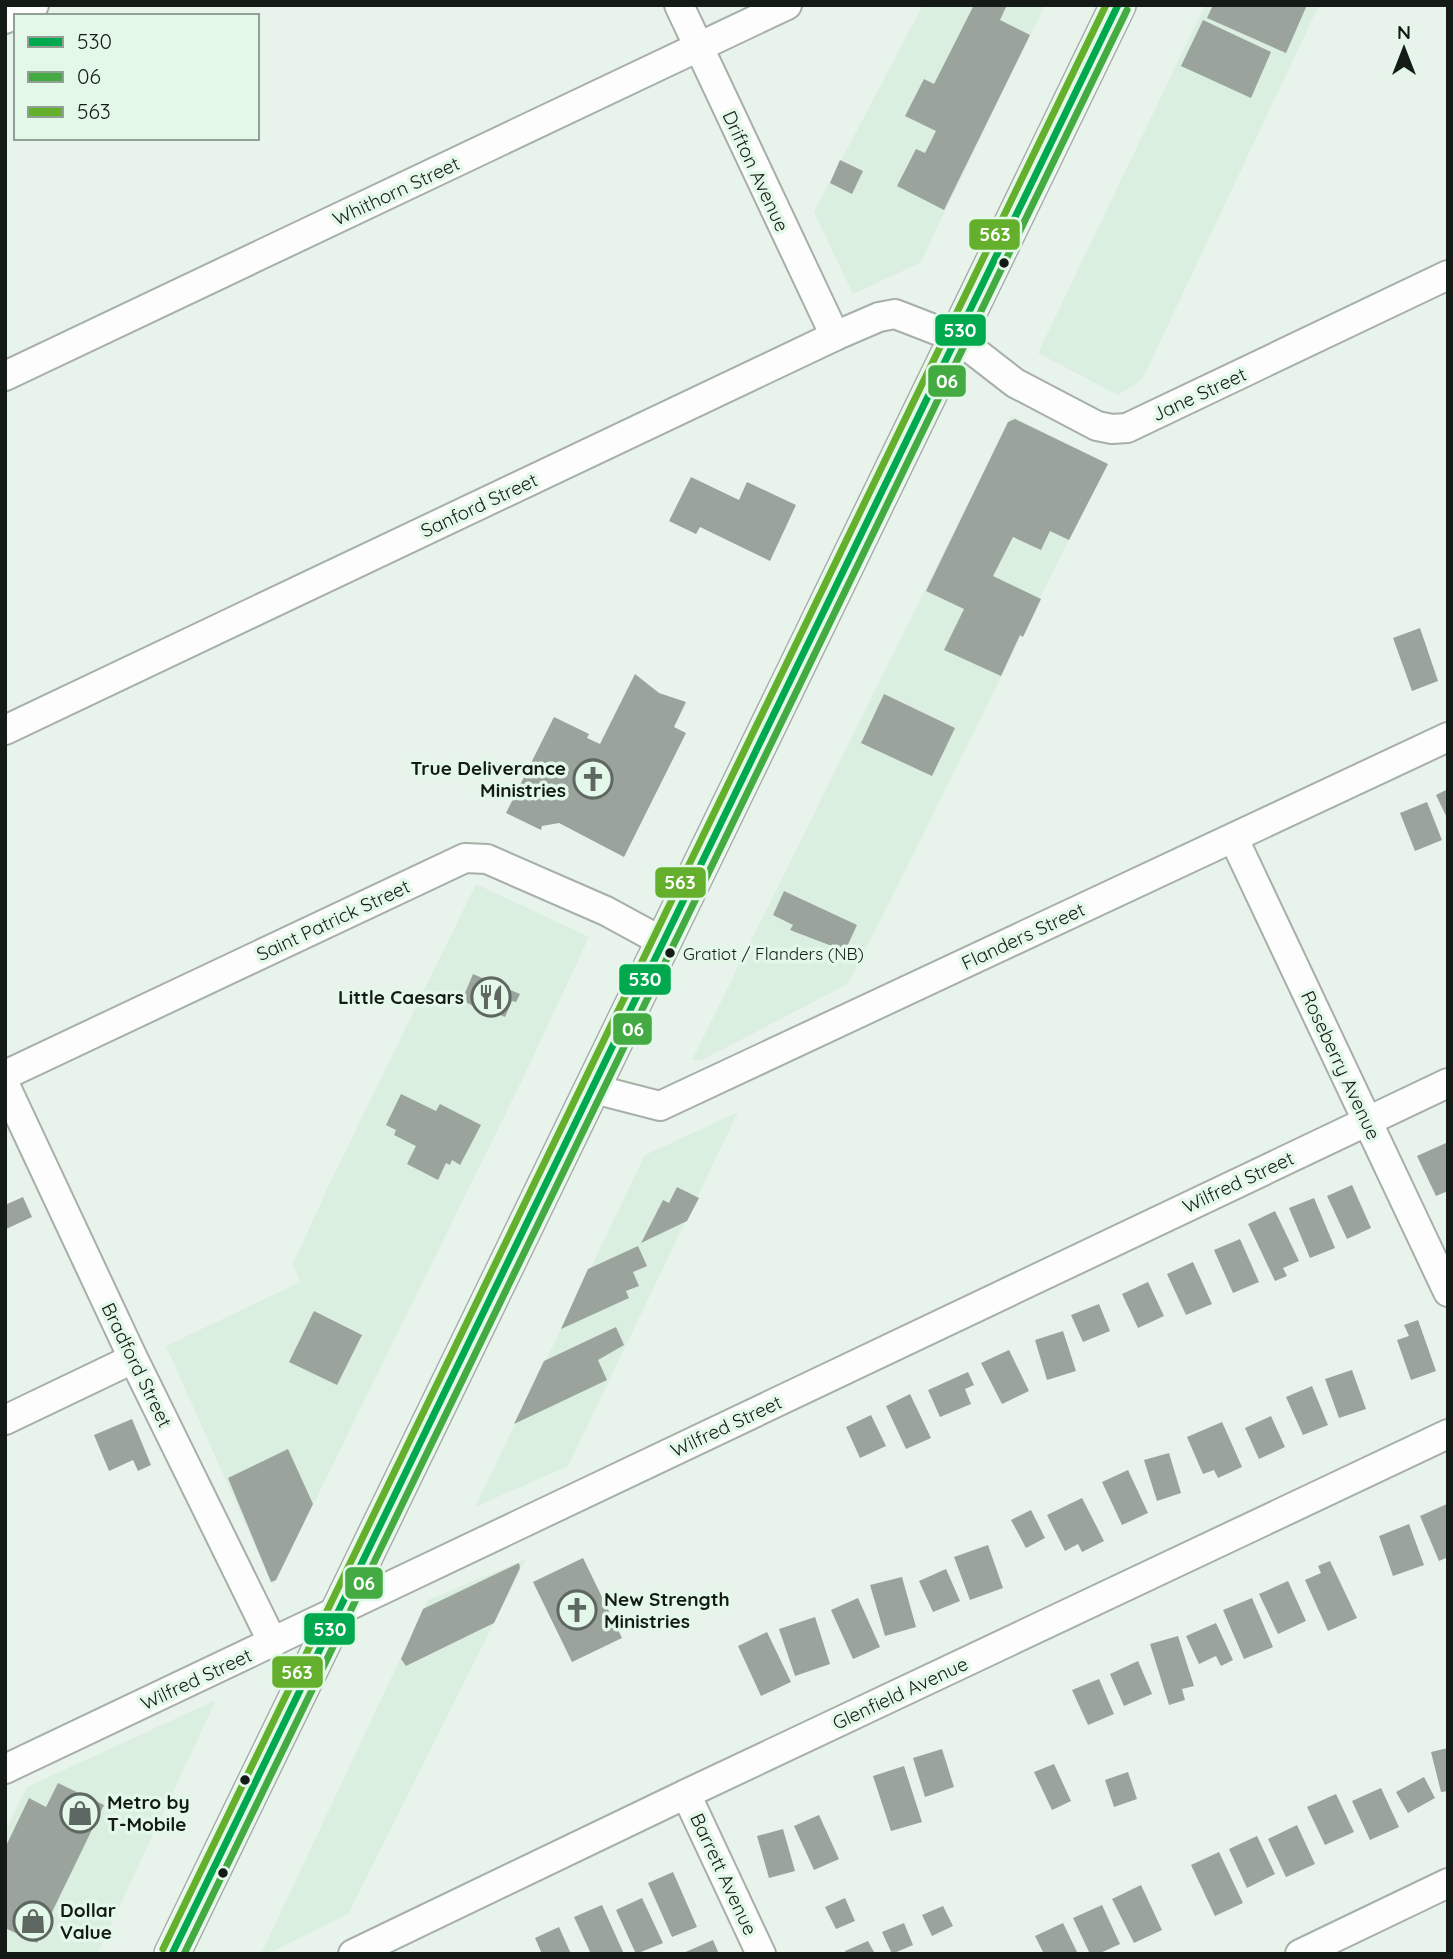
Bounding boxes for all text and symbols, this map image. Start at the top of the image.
legend [14,14,259,140]
north arrow [1369,14,1439,84]
text: N [1397,20,1411,44]
text: 530 [77,28,112,54]
text: 06 [77,63,101,89]
text: 563 [77,98,111,124]
street label: Drifton Avenue [717,107,795,235]
street label: Whithorn Street [329,151,463,231]
line badge: 563 [968,218,1021,251]
text: 563 [979,222,1011,246]
unlabelled marker [997,256,1011,270]
line badge: 530 [934,313,987,347]
text: 530 [944,318,976,342]
street label: Jane Street [1148,362,1250,426]
line badge: 06 [927,364,967,398]
text: 06 [936,369,958,393]
street label: Sanford Street [417,467,541,543]
place label: True Deliverance Ministries [411,756,566,802]
church icon: True Deliverance Ministries [572,758,614,800]
line badge: 563 [654,866,707,899]
text: 563 [664,870,696,894]
street label: Saint Patrick Street [252,874,414,966]
street label: Flanders Street [958,897,1088,975]
place label: Gratiot / Flanders (NB) [683,943,864,964]
marker: Gratiot / Flanders (NB) [663,946,677,960]
line badge: 530 [618,963,672,996]
text: 530 [629,967,661,991]
restaurant icon: Little Caesars [470,976,512,1018]
place label: Little Caesars [338,985,464,1009]
street label: Roseberry Avenue [1296,987,1386,1143]
line badge: 06 [612,1012,653,1046]
text: 06 [622,1017,644,1041]
street label: Wilfred Street [1179,1146,1297,1218]
street label: Bradford Street [96,1299,178,1431]
street label: Wilfred Street [667,1390,785,1462]
line badge: 06 [344,1566,384,1600]
text: 06 [353,1571,375,1595]
place label: New Strength Ministries [604,1587,730,1633]
church icon: New Strength Ministries [556,1589,598,1631]
line badge: 530 [303,1612,356,1646]
text: 530 [314,1617,346,1641]
street label: Wilfred Street [137,1643,255,1715]
street label: Glenfield Avenue [828,1651,972,1735]
line badge: 563 [271,1655,324,1689]
text: 563 [281,1660,313,1684]
unlabelled marker [238,1773,252,1787]
place label: Metro by T-Mobile [107,1790,190,1836]
shop icon: Metro by T-Mobile [59,1792,101,1834]
street label: Barrett Avenue [685,1809,763,1939]
unlabelled marker [216,1866,230,1880]
place label: Dollar Value [60,1898,116,1944]
shop icon: Dollar Value [12,1900,54,1942]

